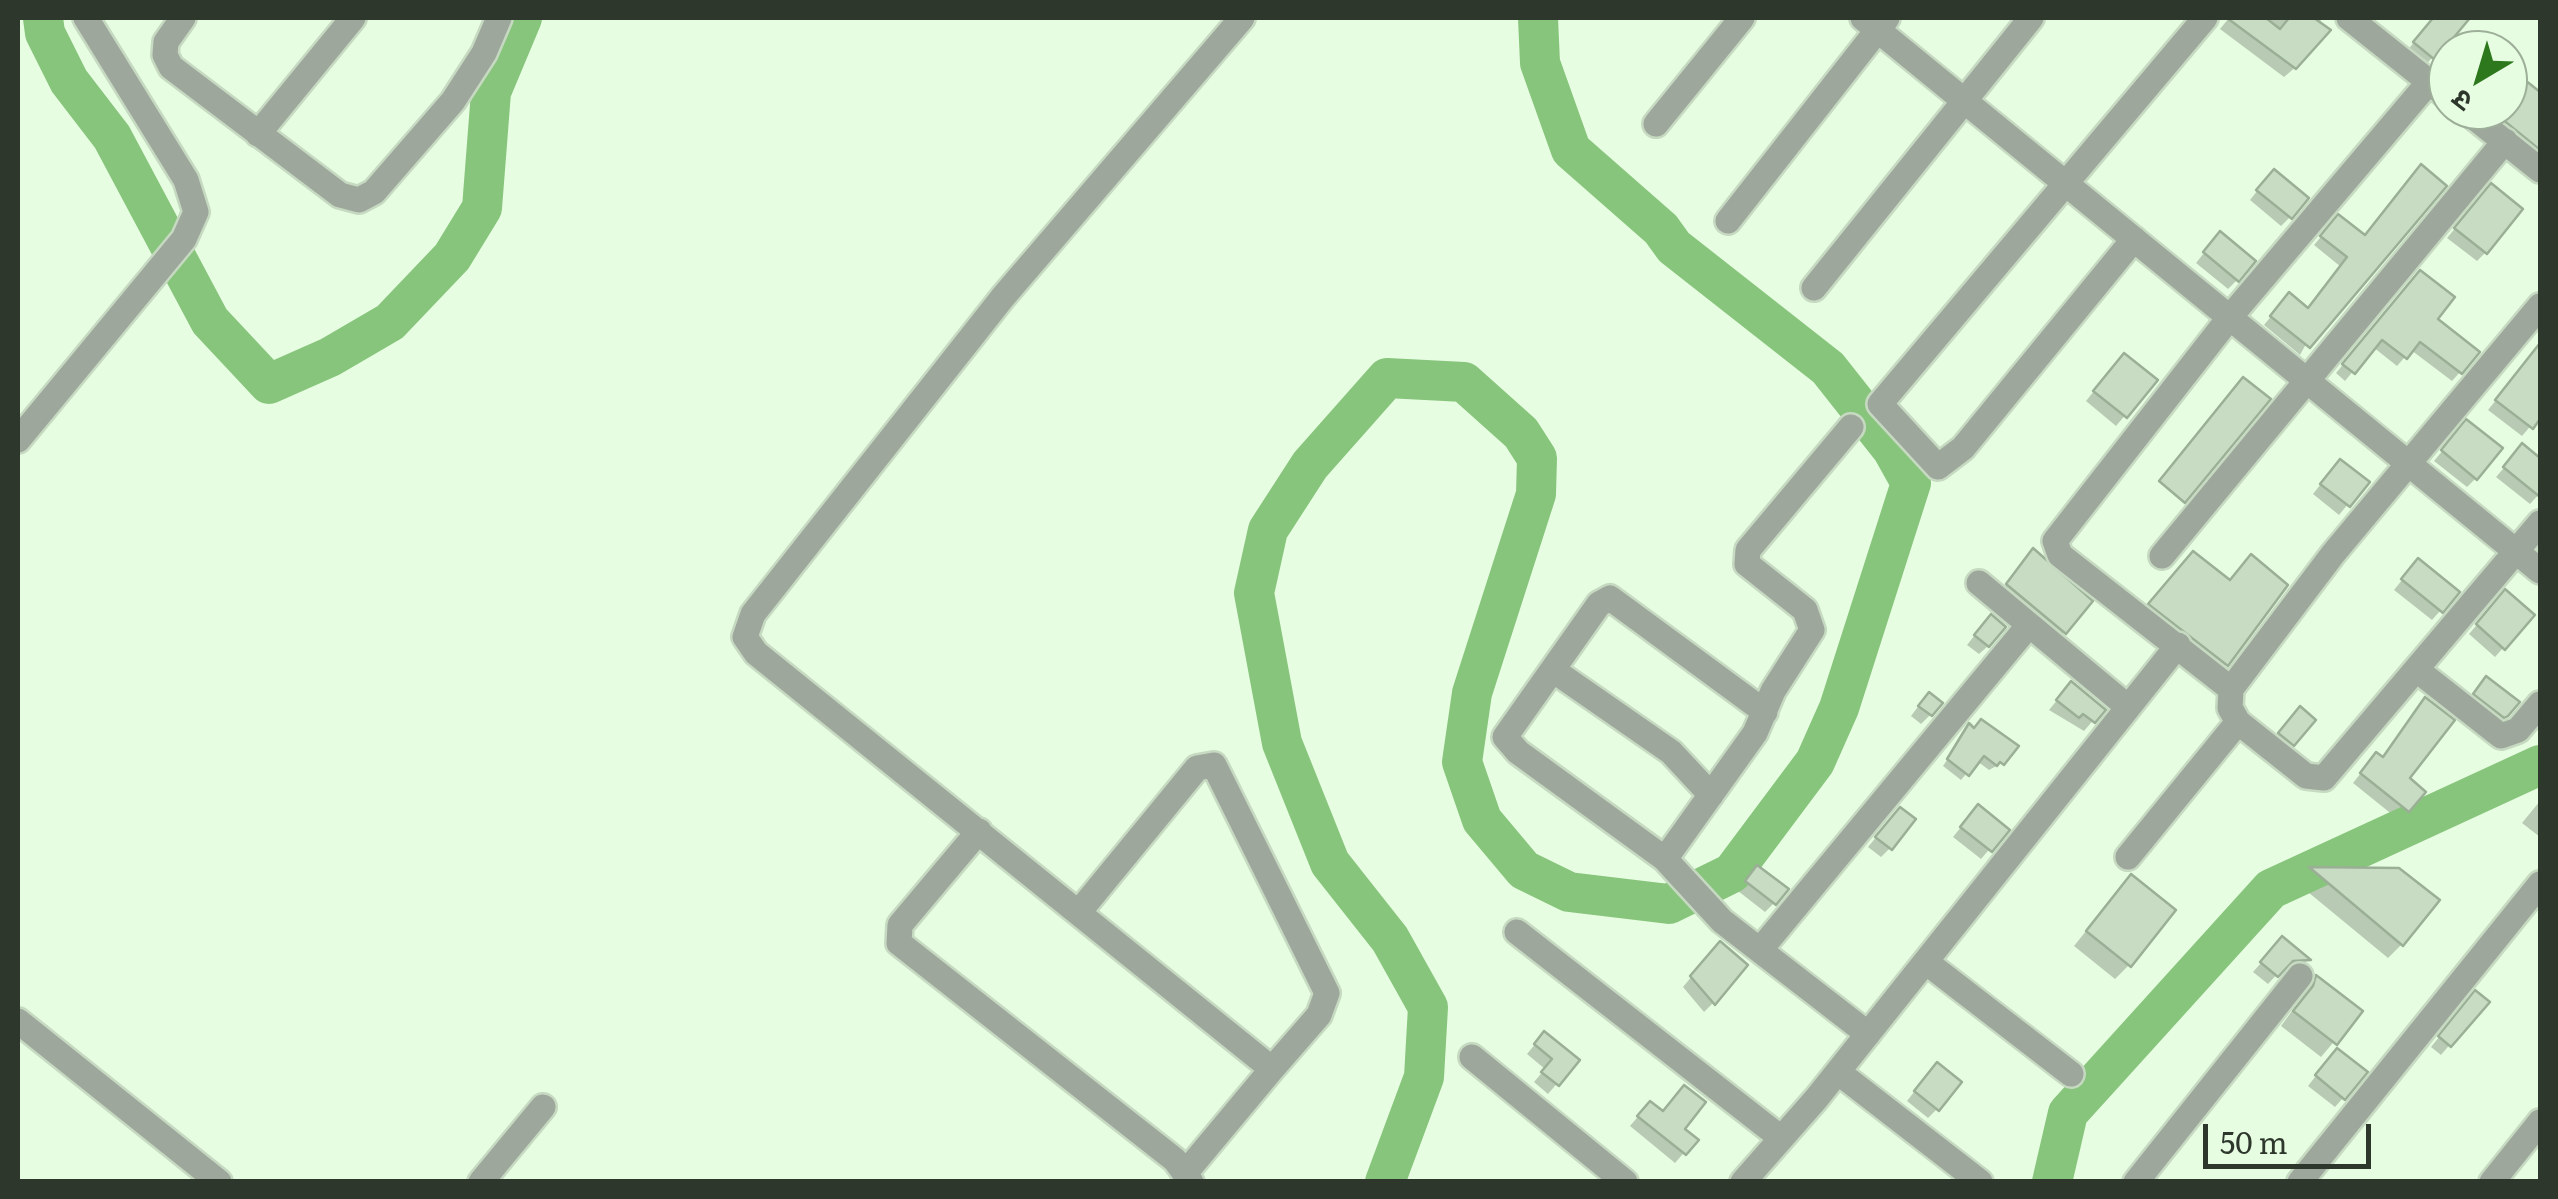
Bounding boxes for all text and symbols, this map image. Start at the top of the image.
north arrow [2428,30,2528,130]
text: उ [2441,80,2480,124]
scale bar [2208,1104,2376,1166]
text: 50 m [2220,1119,2288,1163]

